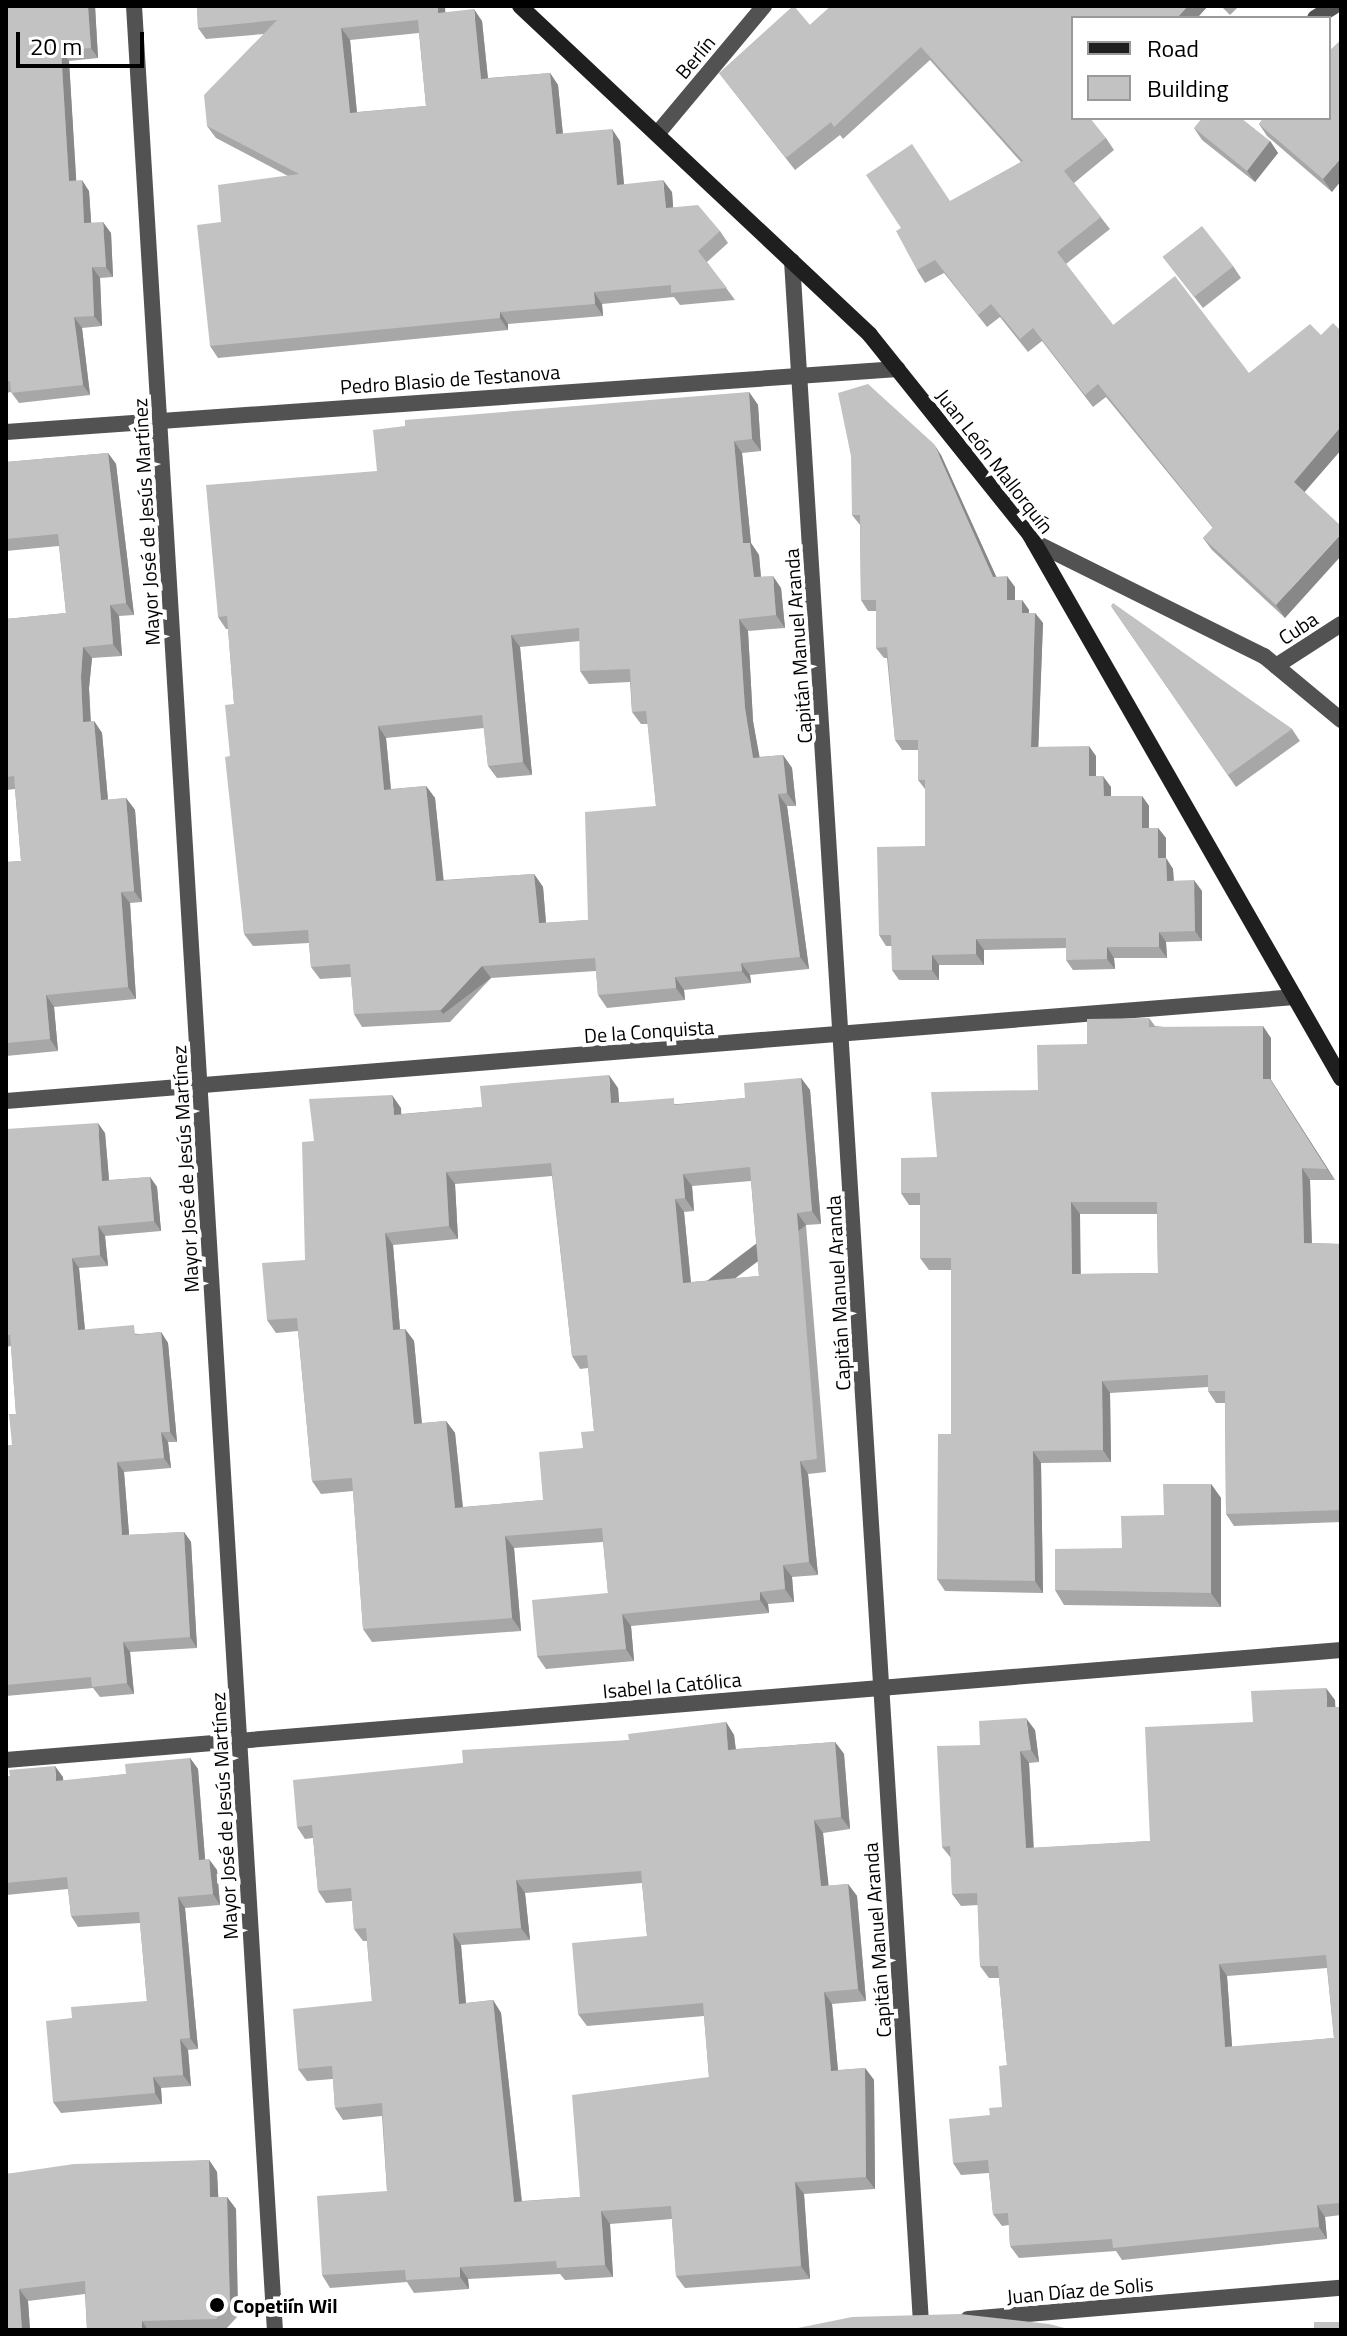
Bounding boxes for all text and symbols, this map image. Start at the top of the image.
scale bar [20,16,148,66]
legend [1071,16,1331,120]
text: 20 m [30,28,82,64]
street label: Berlín [670,30,720,84]
text: Road [1147,30,1199,66]
text: Building [1147,70,1229,106]
street label: Pedro Blasio de Testanova [339,359,561,399]
street label: Juan León Mallorquín [931,384,1059,538]
street label: Mayor José de Jesús Martínez [128,398,164,646]
street label: Capitán Manuel Aranda [779,548,817,744]
street label: Cuba [1274,607,1322,649]
street label: De la Conquista [583,1014,715,1048]
street label: Mayor José de Jesús Martínez [167,1045,203,1293]
street label: Capitán Manuel Aranda [821,1195,855,1391]
street label: Isabel la Católica [602,1667,742,1703]
street label: Mayor José de Jesús Martínez [206,1692,242,1940]
street label: Capitán Manuel Aranda [858,1842,896,2038]
street label: Juan Díaz de Solis [1006,2272,1154,2308]
place label: Copetiín Wil [233,2293,338,2317]
marker: Copetiín Wil [208,2296,226,2314]

